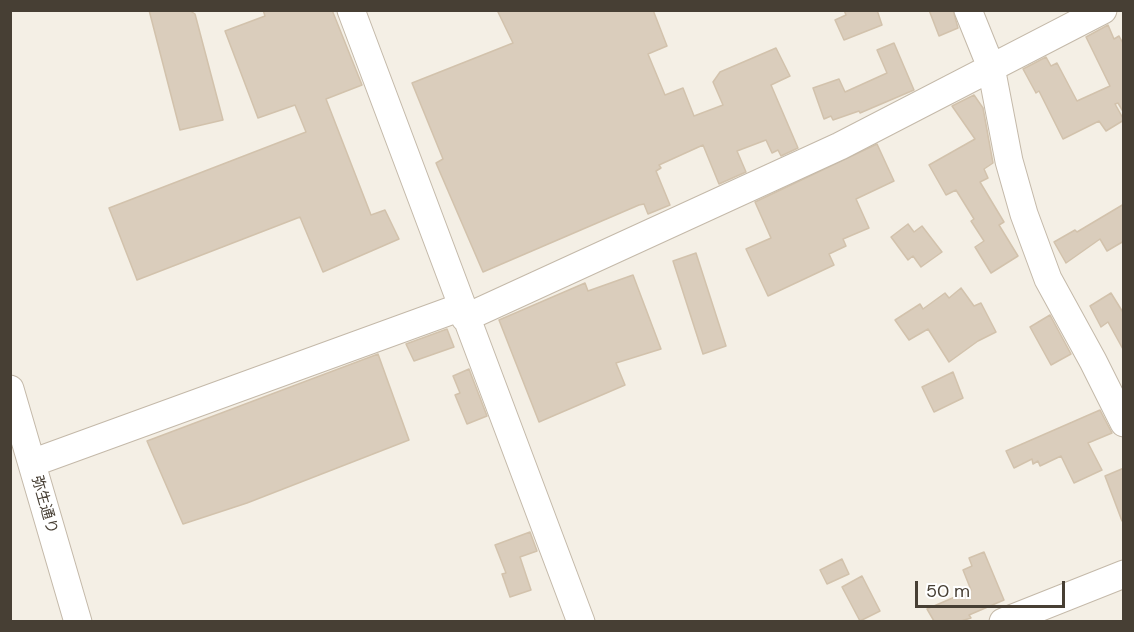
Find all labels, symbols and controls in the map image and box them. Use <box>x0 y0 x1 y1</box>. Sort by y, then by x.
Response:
street label: 弥生通り <box>27 474 61 536</box>
scale bar <box>918 569 1068 607</box>
text: 50 m <box>926 579 970 603</box>

